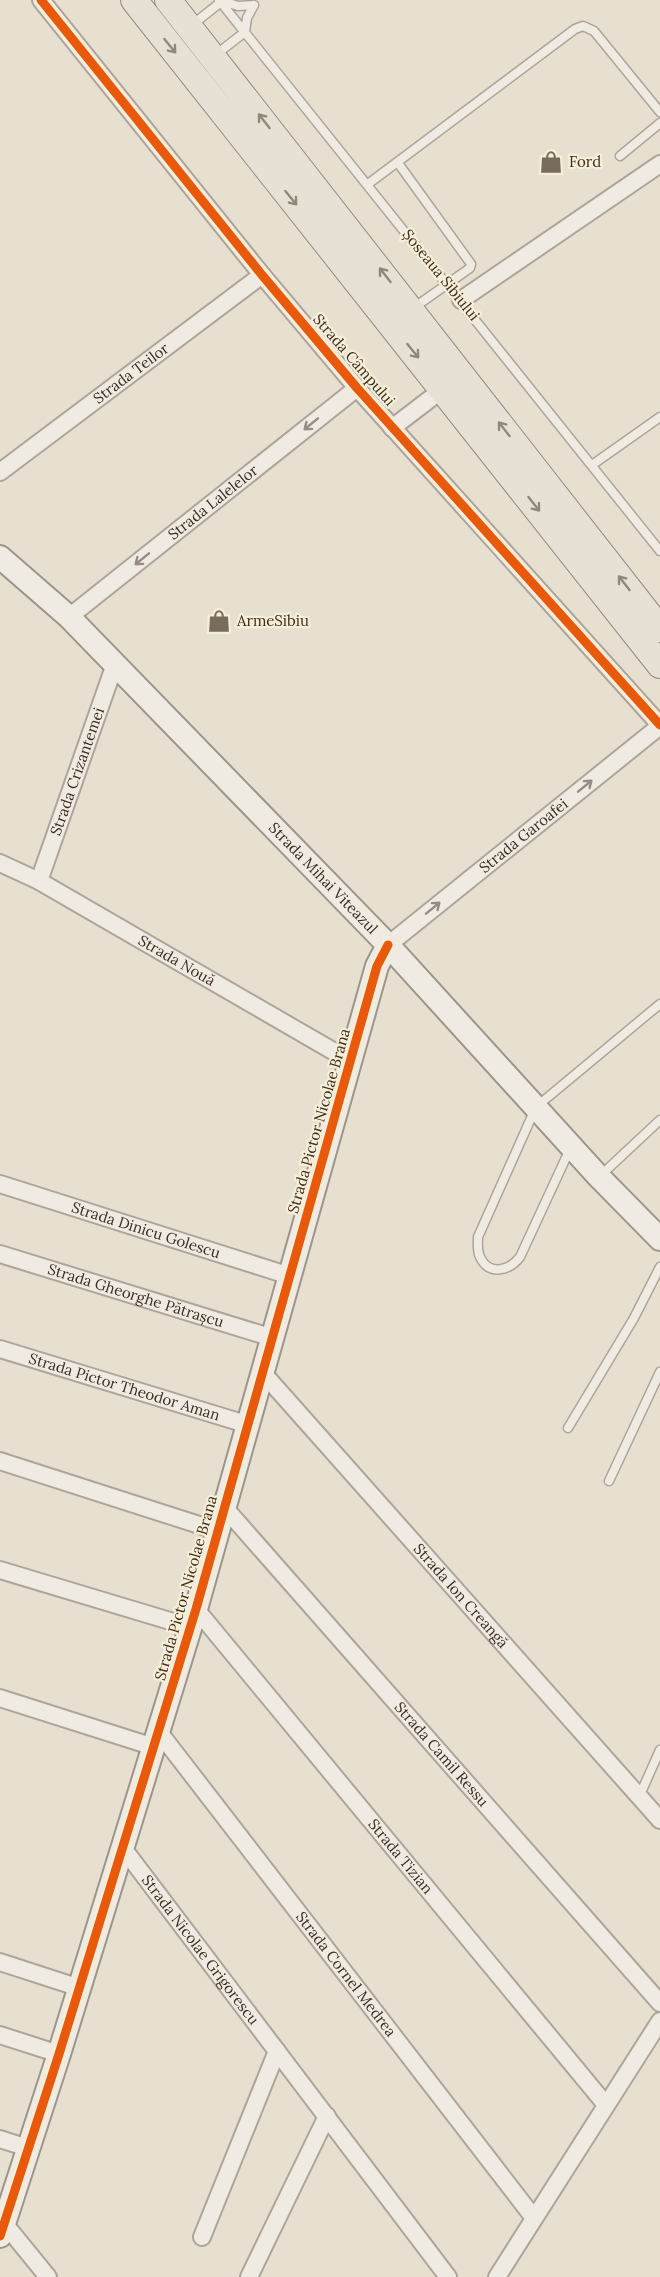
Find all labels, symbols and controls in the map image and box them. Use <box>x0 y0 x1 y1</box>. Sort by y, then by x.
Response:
one-way arrow <box>164 38 177 54</box>
one-way arrow <box>258 114 271 130</box>
shop icon: Ford <box>538 149 564 175</box>
place label: Ford <box>569 152 601 171</box>
one-way arrow <box>285 190 298 206</box>
street label: Șoseaua Sibiului <box>399 225 484 324</box>
one-way arrow <box>378 267 391 283</box>
street label: Strada Câmpului <box>309 310 400 410</box>
street label: Strada Teilor <box>89 338 173 408</box>
one-way arrow <box>406 343 419 359</box>
one-way arrow <box>303 418 319 431</box>
one-way arrow <box>498 421 511 437</box>
street label: Strada Lalelelor <box>164 460 262 544</box>
one-way arrow <box>527 496 540 512</box>
one-way arrow <box>134 552 150 565</box>
one-way arrow <box>618 575 631 591</box>
shop icon: ArmeSibiu <box>206 608 232 634</box>
place label: ArmeSibiu <box>236 611 309 630</box>
street label: Strada Crizantemei <box>46 705 108 838</box>
one-way arrow <box>577 780 593 793</box>
street label: Strada Garoafei <box>475 794 571 877</box>
street label: Strada Mihai Viteazul <box>265 818 382 938</box>
one-way arrow <box>425 902 441 915</box>
street label: Strada Nouă <box>135 930 219 990</box>
street label: Strada Pictor Nicolae Brana <box>283 1026 354 1216</box>
street label: Strada Dinicu Golescu <box>69 1197 223 1262</box>
street label: Strada Gheorghe Pătrașcu <box>46 1259 226 1331</box>
street label: Strada Pictor Theodor Aman <box>27 1348 222 1425</box>
street label: Strada Pictor Nicolae Brana <box>150 1493 221 1683</box>
street label: Strada Ion Creangă <box>410 1539 513 1652</box>
street label: Strada Camil Ressu <box>391 1698 493 1810</box>
street label: Strada Tizian <box>364 1815 437 1897</box>
street label: Strada Nicolae Grigorescu <box>138 1871 264 2028</box>
street label: Strada Cornel Medrea <box>292 1908 401 2041</box>

